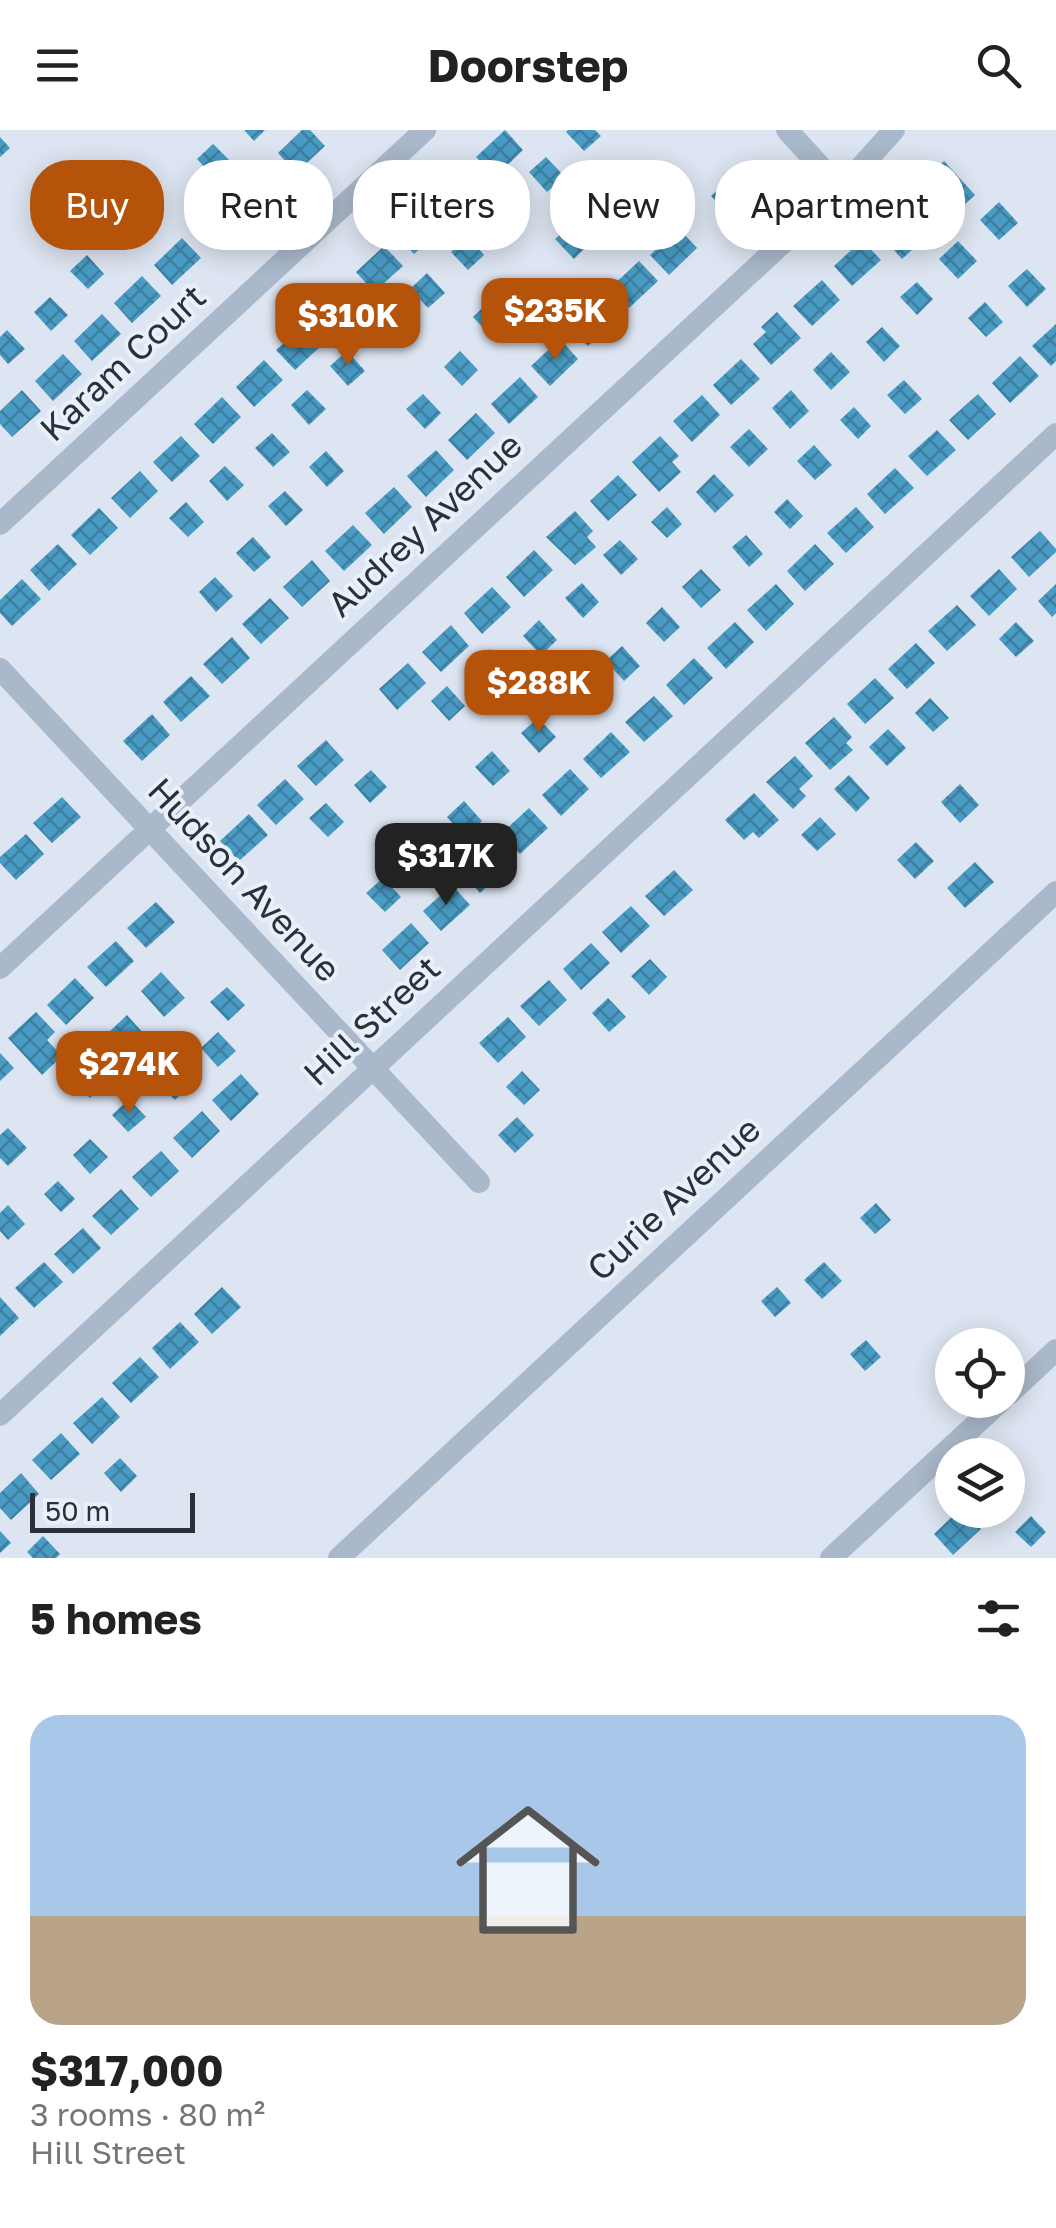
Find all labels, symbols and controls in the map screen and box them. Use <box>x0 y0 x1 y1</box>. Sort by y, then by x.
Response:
icon: menu <box>30 38 85 93</box>
text: Doorstep <box>428 38 628 92</box>
icon: search <box>971 38 1026 93</box>
chip: Buy <box>30 160 164 250</box>
chip: Rent <box>184 160 333 250</box>
chip: Filters <box>353 160 530 250</box>
chip: New <box>550 160 695 250</box>
chip: Apartment <box>715 160 965 250</box>
street label: Karam Court <box>31 275 214 449</box>
pin: $235K <box>485 278 625 363</box>
pin: $310K <box>278 283 418 368</box>
text: $235K <box>503 291 607 329</box>
text: $310K <box>297 296 399 334</box>
street label: Audrey Avenue <box>318 424 530 625</box>
pin: $288K <box>469 650 609 735</box>
text: $288K <box>486 663 592 701</box>
street label: Hudson Avenue <box>140 769 350 990</box>
pin: $317K <box>376 823 516 908</box>
text: $317K <box>397 836 495 874</box>
street label: Hill Street <box>295 947 448 1094</box>
pin: $274K <box>59 1031 199 1116</box>
text: $274K <box>78 1044 180 1082</box>
street label: Curie Avenue <box>578 1108 768 1289</box>
map controls <box>935 1328 1025 1528</box>
button: locate <box>935 1328 1025 1418</box>
button: layers <box>935 1438 1025 1528</box>
scale bar <box>30 1488 195 1532</box>
text: 50 m <box>45 1494 110 1527</box>
icon: filters <box>971 1591 1026 1646</box>
text: 5 homes <box>30 1593 202 1643</box>
icon: home <box>438 1780 618 1960</box>
text: $317,000 <box>30 2045 224 2095</box>
text: 3 rooms · 80 m² <box>30 2095 265 2133</box>
text: Hill Street <box>30 2133 186 2171</box>

